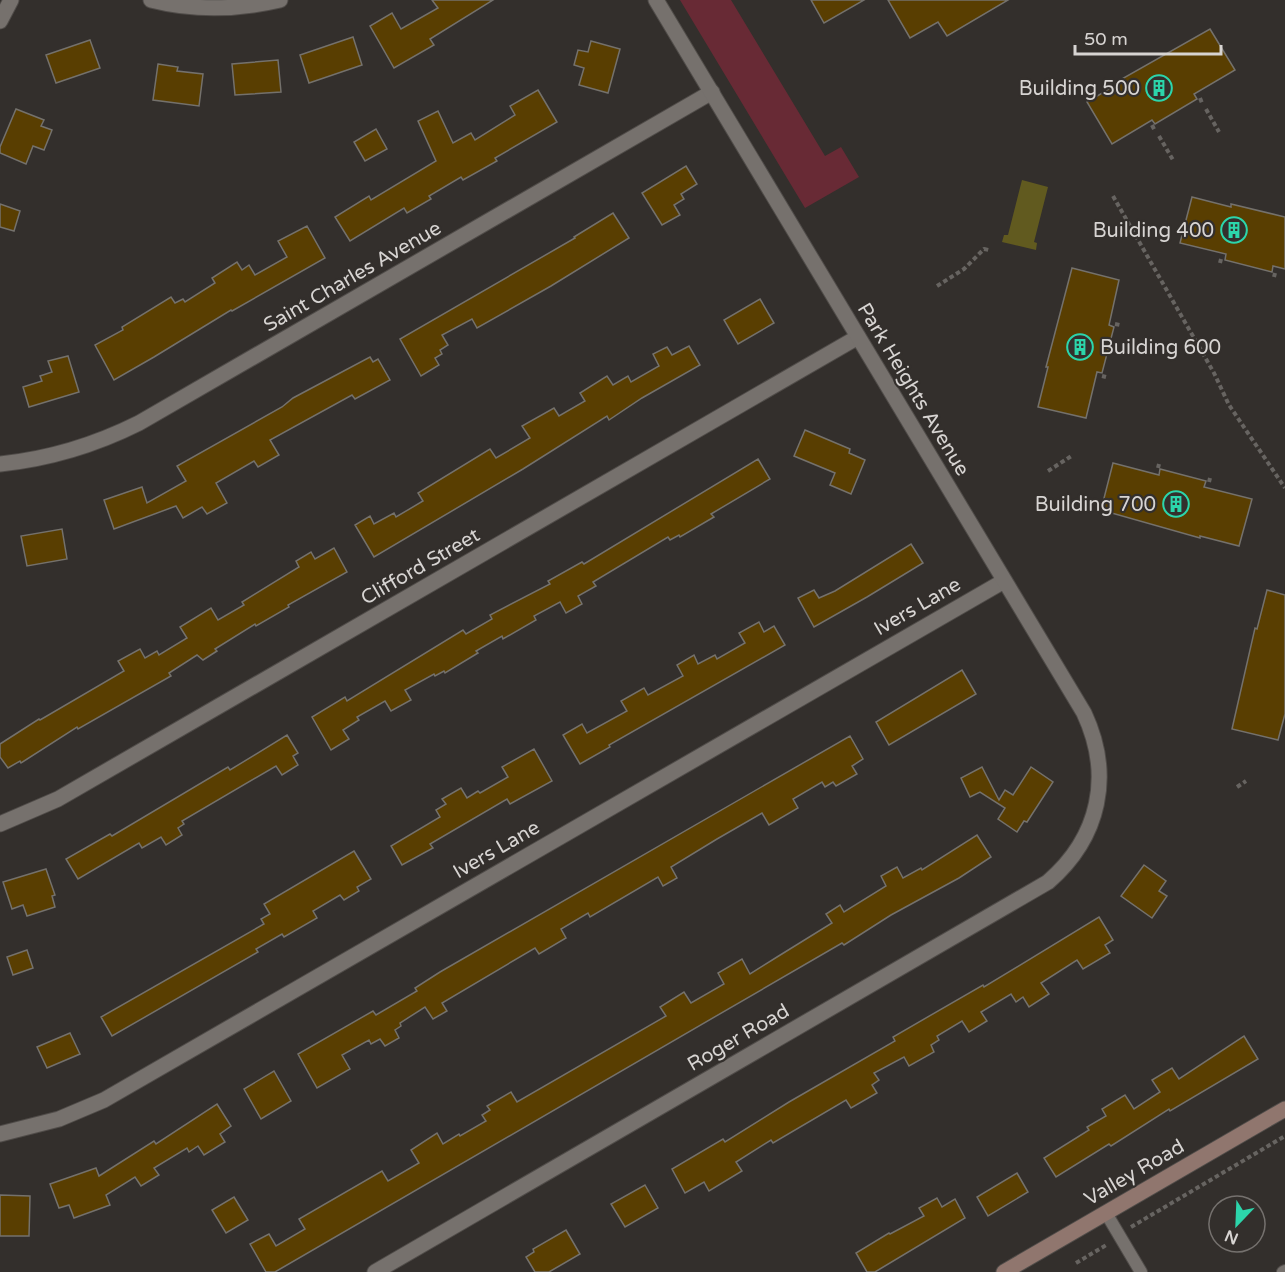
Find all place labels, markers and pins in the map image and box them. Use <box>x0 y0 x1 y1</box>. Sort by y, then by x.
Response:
building icon: Building 500 <box>1144 73 1174 103</box>
place label: Building 500 <box>1019 77 1140 101</box>
building icon: Building 400 <box>1219 215 1249 245</box>
place label: Building 400 <box>1093 219 1214 243</box>
building icon: Building 600 <box>1065 332 1095 362</box>
place label: Building 600 <box>1100 336 1221 360</box>
building icon: Building 700 <box>1161 489 1191 519</box>
place label: Building 700 <box>1035 493 1156 517</box>

